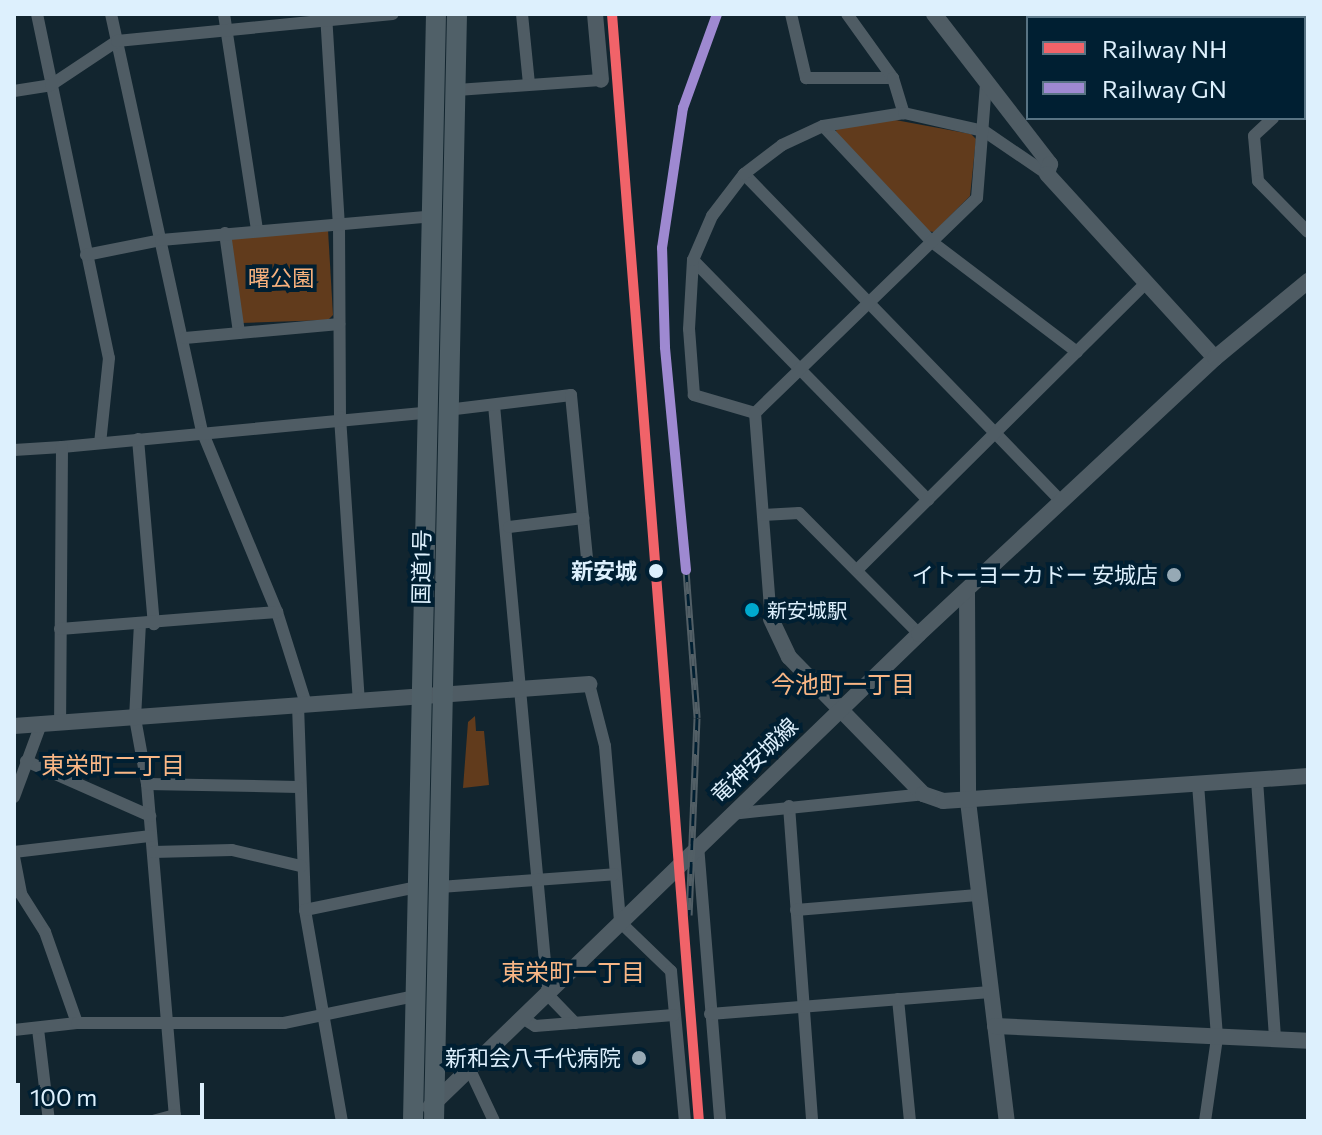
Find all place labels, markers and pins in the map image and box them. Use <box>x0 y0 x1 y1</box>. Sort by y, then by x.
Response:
place label: 新安城 <box>571 558 637 584</box>
marker: 新安城 <box>644 559 668 583</box>
place label: イトーヨーカドー 安城店 <box>912 562 1158 588</box>
marker: イトーヨーカドー 安城店 <box>1165 566 1183 584</box>
place label: 新安城駅 <box>767 598 847 622</box>
marker: 新安城駅 <box>744 602 760 618</box>
place label: 新和会八千代病院 <box>445 1045 621 1071</box>
marker: 新和会八千代病院 <box>628 1047 650 1069</box>

